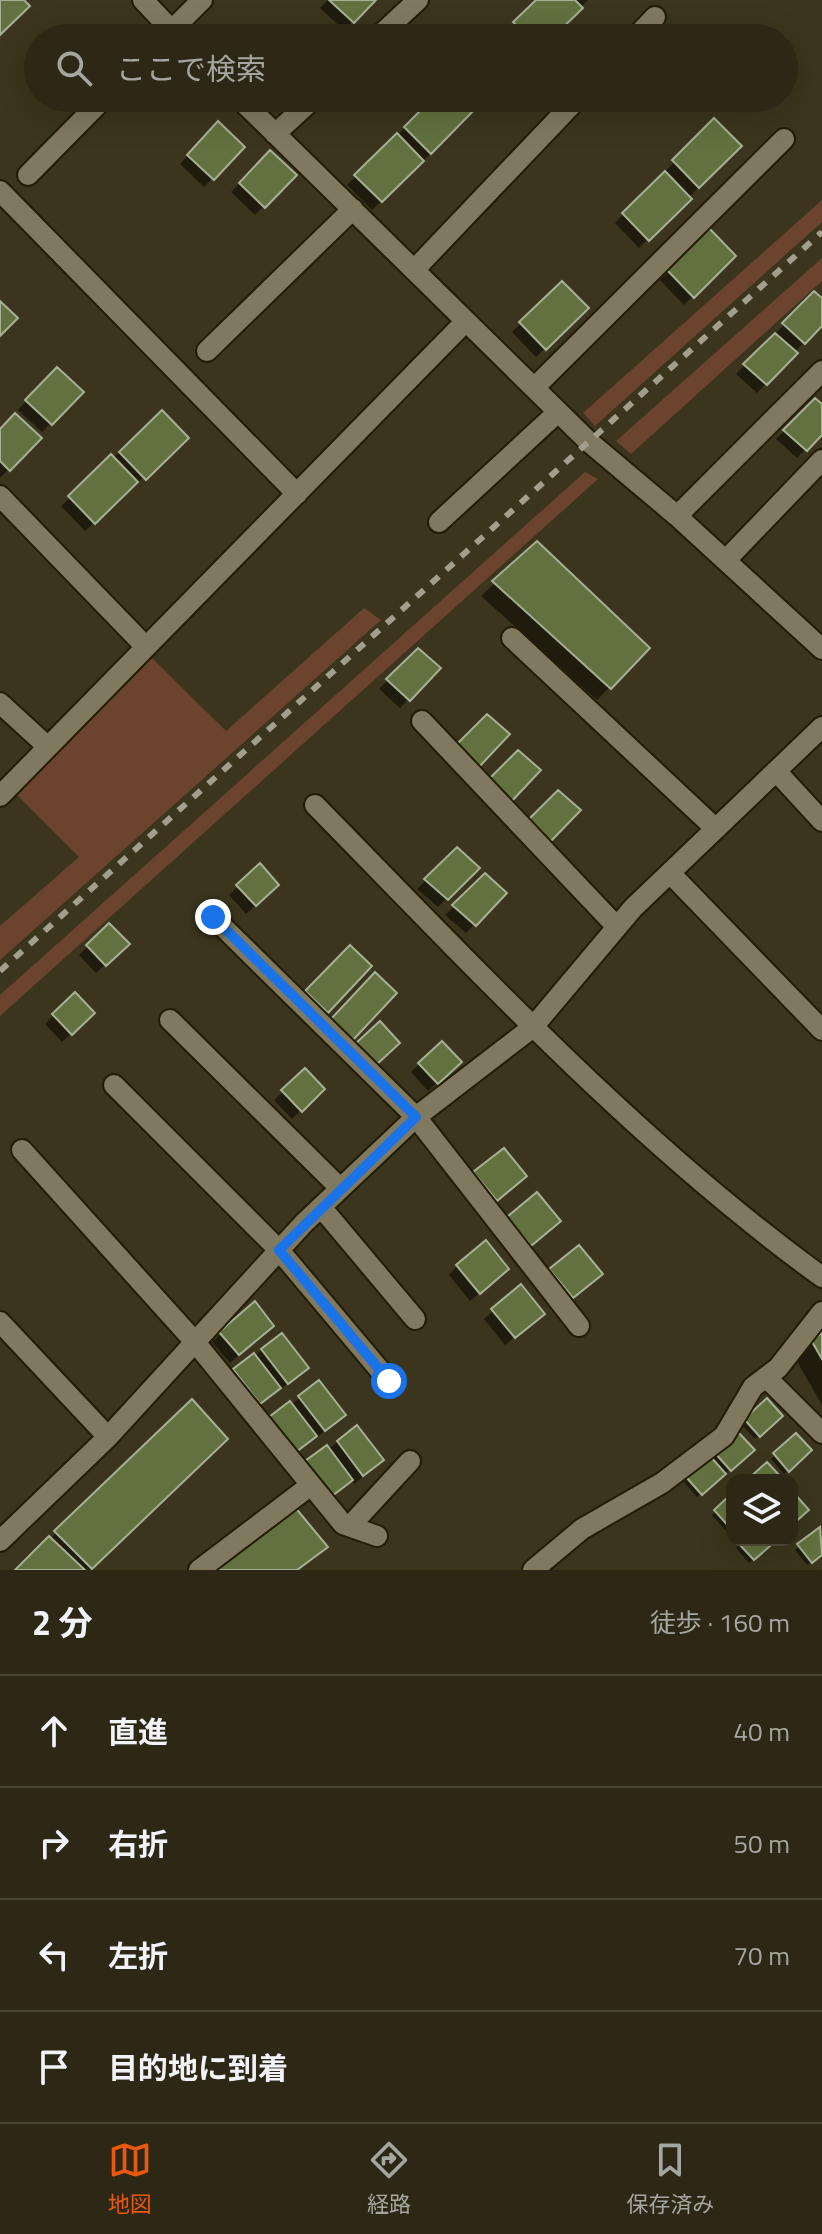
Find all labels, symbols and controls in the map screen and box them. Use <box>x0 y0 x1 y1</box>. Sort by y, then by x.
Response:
search box <box>24 24 798 112</box>
icon: search <box>52 46 96 90</box>
text: ここで検索 <box>116 46 266 92</box>
route end <box>195 899 231 935</box>
route start <box>371 1363 407 1399</box>
map controls <box>726 1474 798 1546</box>
button: layers <box>726 1474 798 1546</box>
text: 2 分 <box>32 1596 93 1648</box>
text: 徒歩 · 160 m <box>650 1603 790 1642</box>
icon: ahead <box>32 1709 76 1753</box>
text: 直進 <box>108 1709 168 1755</box>
text: 40 m <box>733 1712 790 1751</box>
icon: right <box>32 1821 76 1865</box>
text: 右折 <box>108 1821 168 1867</box>
text: 50 m <box>733 1824 790 1863</box>
icon: left <box>32 1933 76 1977</box>
text: 左折 <box>108 1933 168 1979</box>
text: 70 m <box>733 1936 790 1975</box>
icon: arrive <box>32 2045 76 2089</box>
text: 目的地に到着 <box>108 2045 288 2091</box>
tab: 地図 <box>108 2138 152 2221</box>
tab: 経路 <box>367 2138 411 2221</box>
tab: 保存済み <box>626 2138 714 2221</box>

